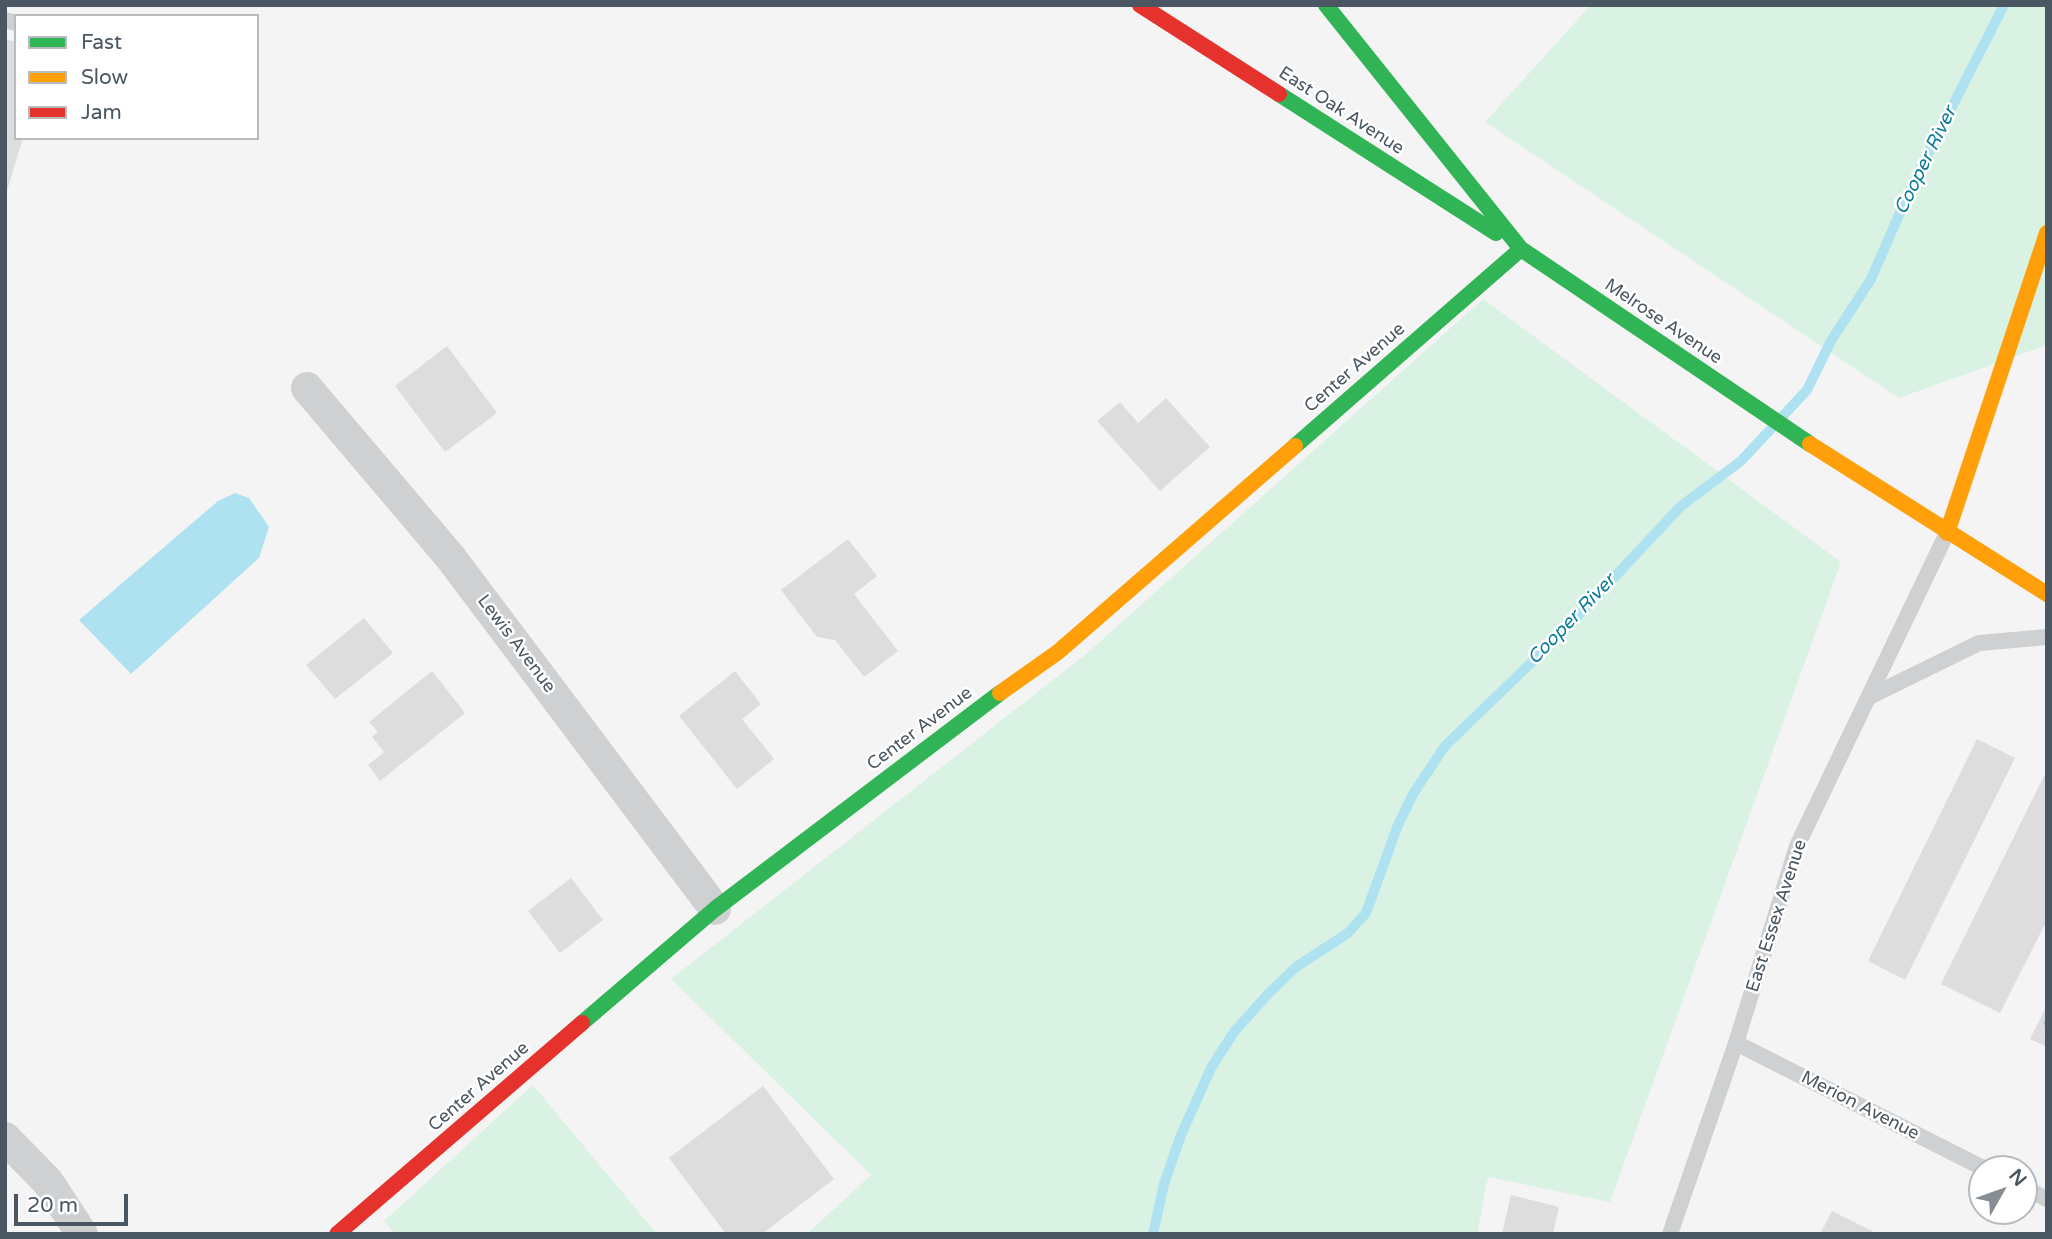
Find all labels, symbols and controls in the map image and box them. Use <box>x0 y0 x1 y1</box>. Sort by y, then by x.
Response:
legend <box>14 14 259 140</box>
text: Fast <box>81 30 122 55</box>
street label: East Oak Avenue <box>1274 62 1408 160</box>
text: Slow <box>81 65 128 90</box>
text: Jam <box>81 100 122 125</box>
water label: Cooper River <box>1890 103 1962 219</box>
street label: Melrose Avenue <box>1600 275 1726 369</box>
street label: Center Avenue <box>1300 318 1410 418</box>
water label: Cooper River <box>1523 570 1621 670</box>
street label: Lewis Avenue <box>472 591 560 697</box>
street label: Center Avenue <box>863 682 977 776</box>
street label: East Essex Avenue <box>1742 837 1812 995</box>
street label: Center Avenue <box>424 1037 534 1137</box>
street label: Merion Avenue <box>1797 1067 1923 1145</box>
north arrow <box>1968 1155 2038 1225</box>
text: N <box>2004 1165 2031 1191</box>
scale bar <box>18 1180 131 1224</box>
text: 20 m <box>27 1193 78 1218</box>

